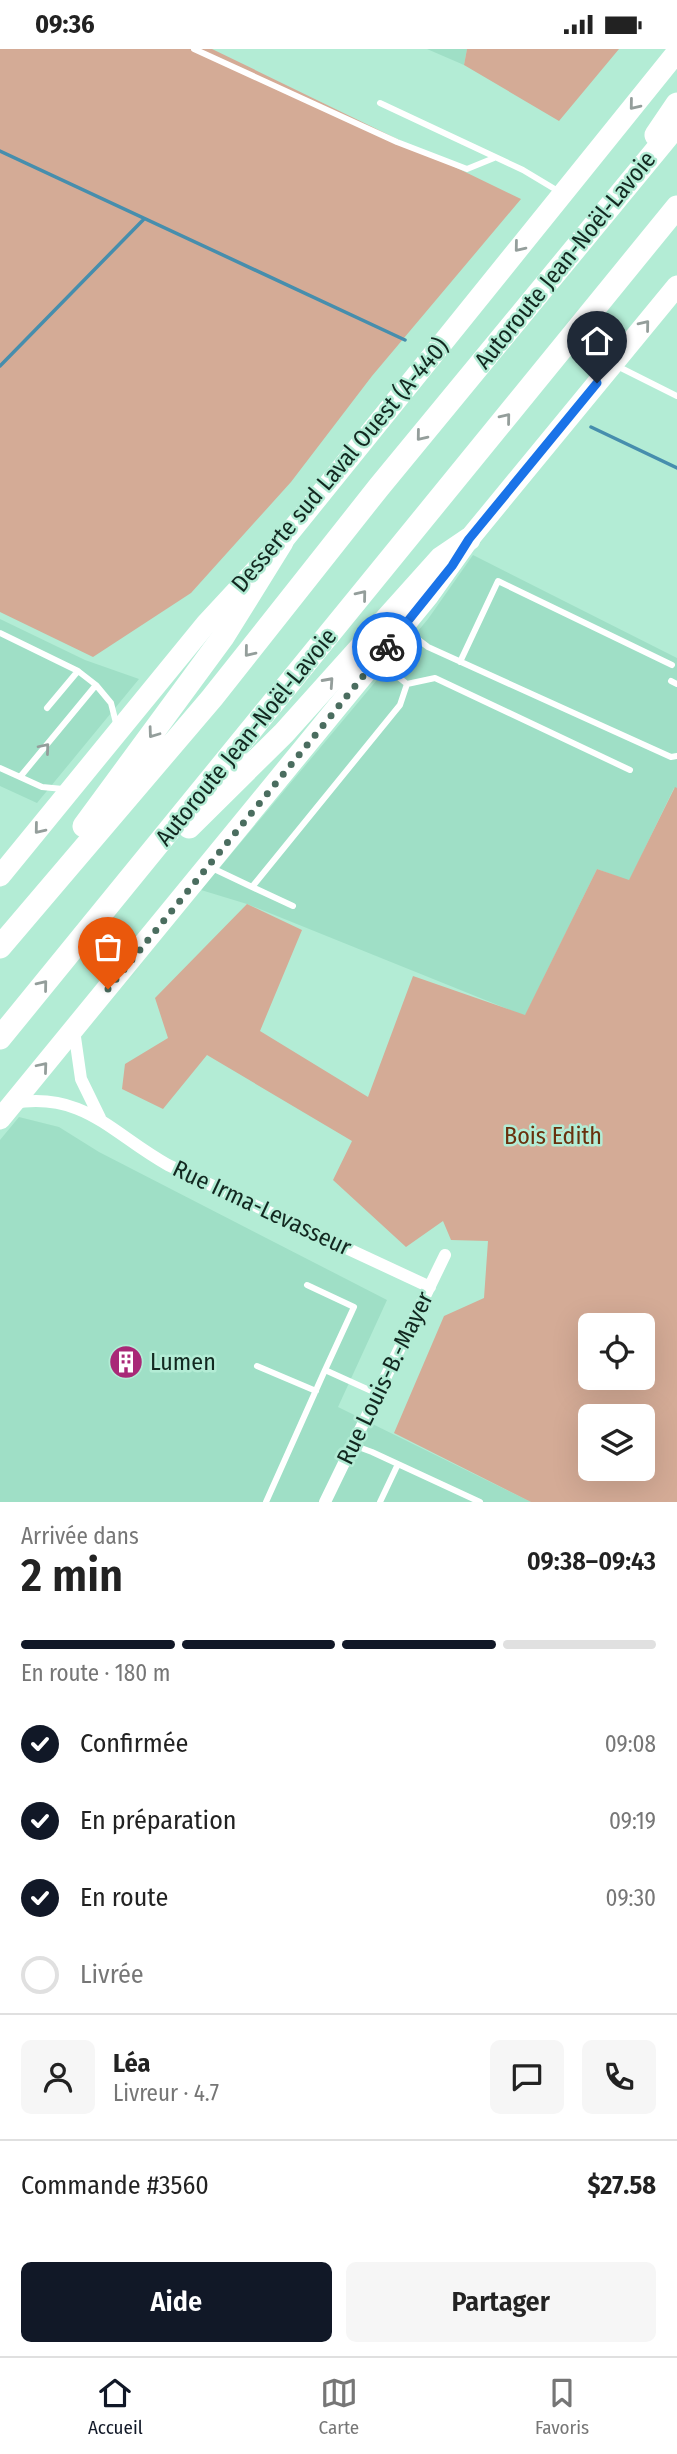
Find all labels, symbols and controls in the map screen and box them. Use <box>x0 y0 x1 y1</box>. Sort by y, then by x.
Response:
text: 09:36 <box>35 9 95 40</box>
one-way arrow <box>630 97 642 110</box>
street label: Autoroute Jean-Noël-Lavoie <box>469 146 661 374</box>
one-way arrow <box>515 240 528 252</box>
pin <box>567 311 627 383</box>
one-way arrow <box>637 320 649 333</box>
icon: home <box>578 322 616 360</box>
street label: Desserte sud Laval Ouest (A-440) <box>226 333 454 597</box>
one-way arrow <box>498 414 511 426</box>
one-way arrow <box>417 427 429 440</box>
one-way arrow <box>354 590 367 602</box>
courier <box>352 612 422 682</box>
street label: Autoroute Jean-Noël-Lavoie <box>150 623 342 851</box>
icon: bike <box>368 628 406 666</box>
one-way arrow <box>244 645 257 657</box>
one-way arrow <box>321 677 334 690</box>
one-way arrow <box>149 725 161 738</box>
one-way arrow <box>36 743 49 756</box>
one-way arrow <box>34 821 47 833</box>
pin <box>78 917 138 989</box>
icon: bag <box>89 928 127 966</box>
one-way arrow <box>35 980 48 992</box>
one-way arrow <box>35 1062 48 1074</box>
park label: Bois Edith <box>504 1122 602 1150</box>
street label: Rue Irma-Levasseur <box>168 1154 356 1262</box>
street label: Rue Louis-B.-Mayer <box>331 1287 439 1469</box>
map controls <box>578 1313 655 1481</box>
button: locate <box>578 1313 655 1390</box>
building icon: Lumen <box>107 1343 145 1381</box>
place label: Lumen <box>150 1348 216 1376</box>
button: layers <box>578 1404 655 1481</box>
text: Arrivée dans <box>21 1522 139 1550</box>
text: 09:38–09:43 <box>527 1546 656 1577</box>
text: 2 min <box>21 1548 123 1603</box>
text: En route · 180 m <box>21 1659 170 1687</box>
icon: check <box>21 1725 59 1763</box>
text: Confirmée <box>80 1728 188 1759</box>
text: 09:08 <box>605 1730 656 1758</box>
icon: check <box>21 1802 59 1840</box>
text: En préparation <box>80 1805 237 1836</box>
text: 09:19 <box>609 1807 656 1835</box>
icon: check <box>21 1879 59 1917</box>
text: En route <box>80 1882 168 1913</box>
text: 09:30 <box>606 1884 656 1912</box>
text: Livrée <box>80 1959 144 1990</box>
button: person <box>21 2040 95 2114</box>
button: chat <box>490 2040 564 2114</box>
button: phone <box>582 2040 656 2114</box>
text: Léa <box>113 2048 150 2079</box>
text: Livreur · 4.7 <box>113 2079 219 2107</box>
text: Commande #3560 <box>21 2170 209 2201</box>
text: $27.58 <box>588 2170 656 2201</box>
button: Aide <box>21 2262 332 2342</box>
button: Partager <box>346 2262 656 2342</box>
tab: Accueil <box>88 2374 143 2439</box>
tab: Carte <box>319 2374 359 2439</box>
tab: Favoris <box>535 2374 589 2439</box>

